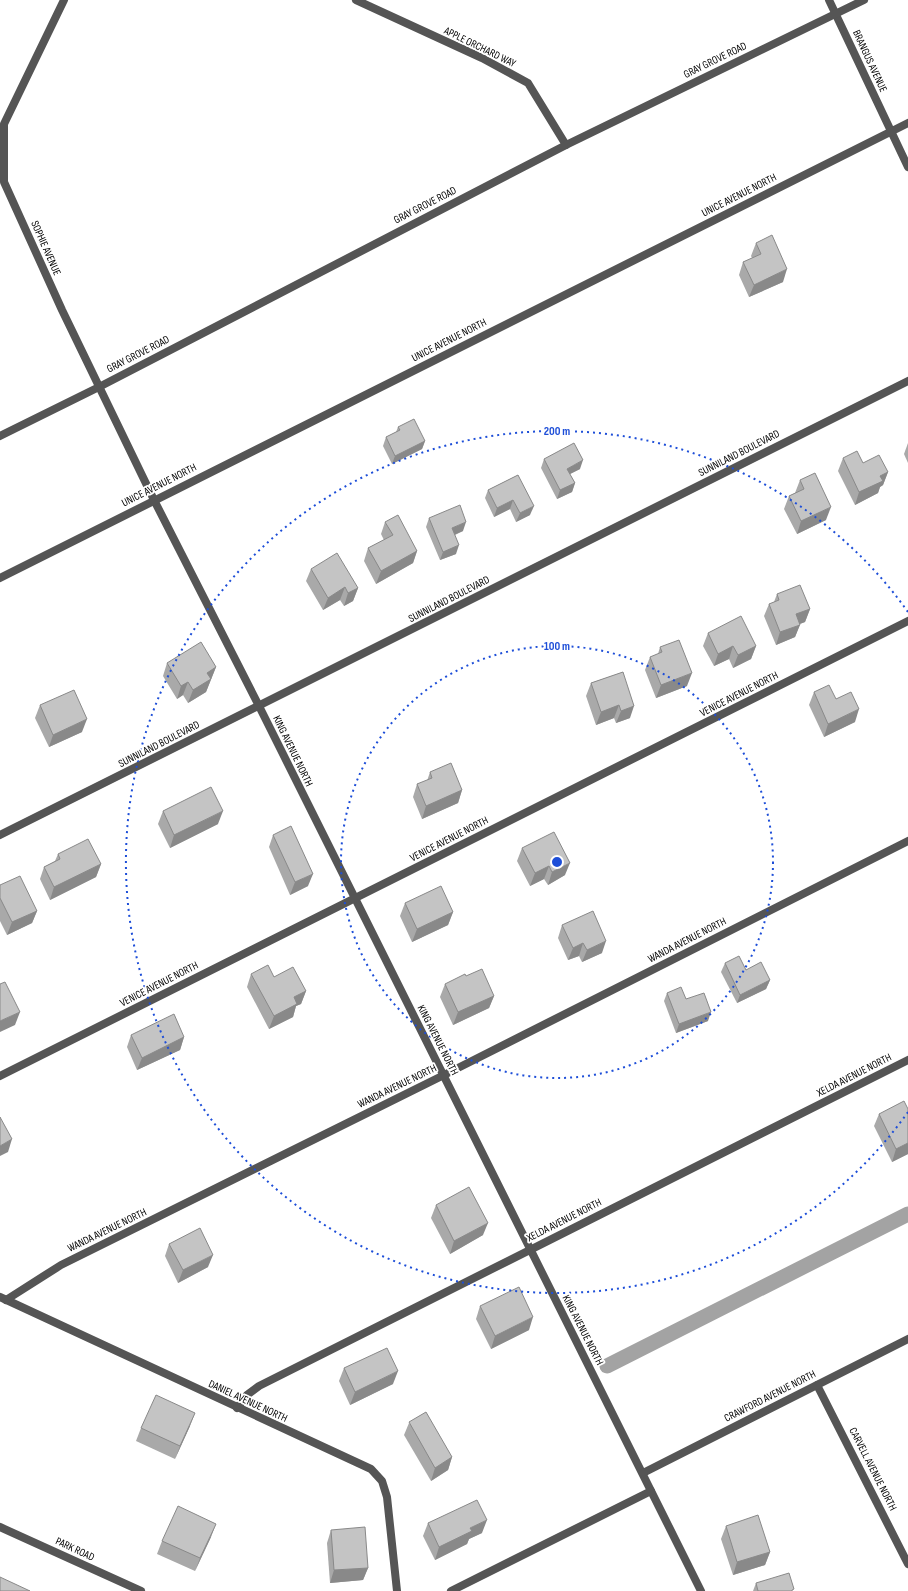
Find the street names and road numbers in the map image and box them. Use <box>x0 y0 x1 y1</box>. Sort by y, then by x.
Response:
street label: APPLE ORCHARD WAY <box>441 24 518 70</box>
street label: BRANGUS AVENUE <box>850 28 890 94</box>
street label: GRAY GROVE ROAD <box>681 39 749 81</box>
street label: UNICE AVENUE NORTH <box>699 171 779 219</box>
street label: GRAY GROVE ROAD <box>391 184 459 226</box>
street label: SOPHIE AVENUE <box>28 219 64 277</box>
street label: UNICE AVENUE NORTH <box>409 316 489 364</box>
street label: GRAY GROVE ROAD <box>104 333 172 375</box>
street label: SUNNILAND BOULEVARD <box>696 427 782 479</box>
street label: UNICE AVENUE NORTH <box>119 461 199 509</box>
street label: SUNNILAND BOULEVARD <box>406 573 492 625</box>
street label: VENICE AVENUE NORTH <box>698 669 780 719</box>
street label: KING AVENUE NORTH <box>270 713 316 789</box>
street label: SUNNILAND BOULEVARD <box>116 718 202 770</box>
street label: VENICE AVENUE NORTH <box>408 814 490 864</box>
street label: WANDA AVENUE NORTH <box>646 915 728 965</box>
street label: VENICE AVENUE NORTH <box>118 959 200 1009</box>
street label: KING AVENUE NORTH <box>415 1003 461 1077</box>
street label: XELDA AVENUE NORTH <box>814 1051 894 1100</box>
street label: WANDA AVENUE NORTH <box>355 1061 439 1111</box>
street label: XELDA AVENUE NORTH <box>524 1196 604 1245</box>
street label: WANDA AVENUE NORTH <box>65 1205 149 1255</box>
street label: KING AVENUE NORTH <box>560 1293 606 1367</box>
street label: CRAWFORD AVENUE NORTH <box>722 1367 818 1425</box>
street label: DANIEL AVENUE NORTH <box>207 1377 289 1425</box>
street label: CARVELL AVENUE NORTH <box>846 1425 900 1513</box>
street label: PARK ROAD <box>53 1534 97 1564</box>

